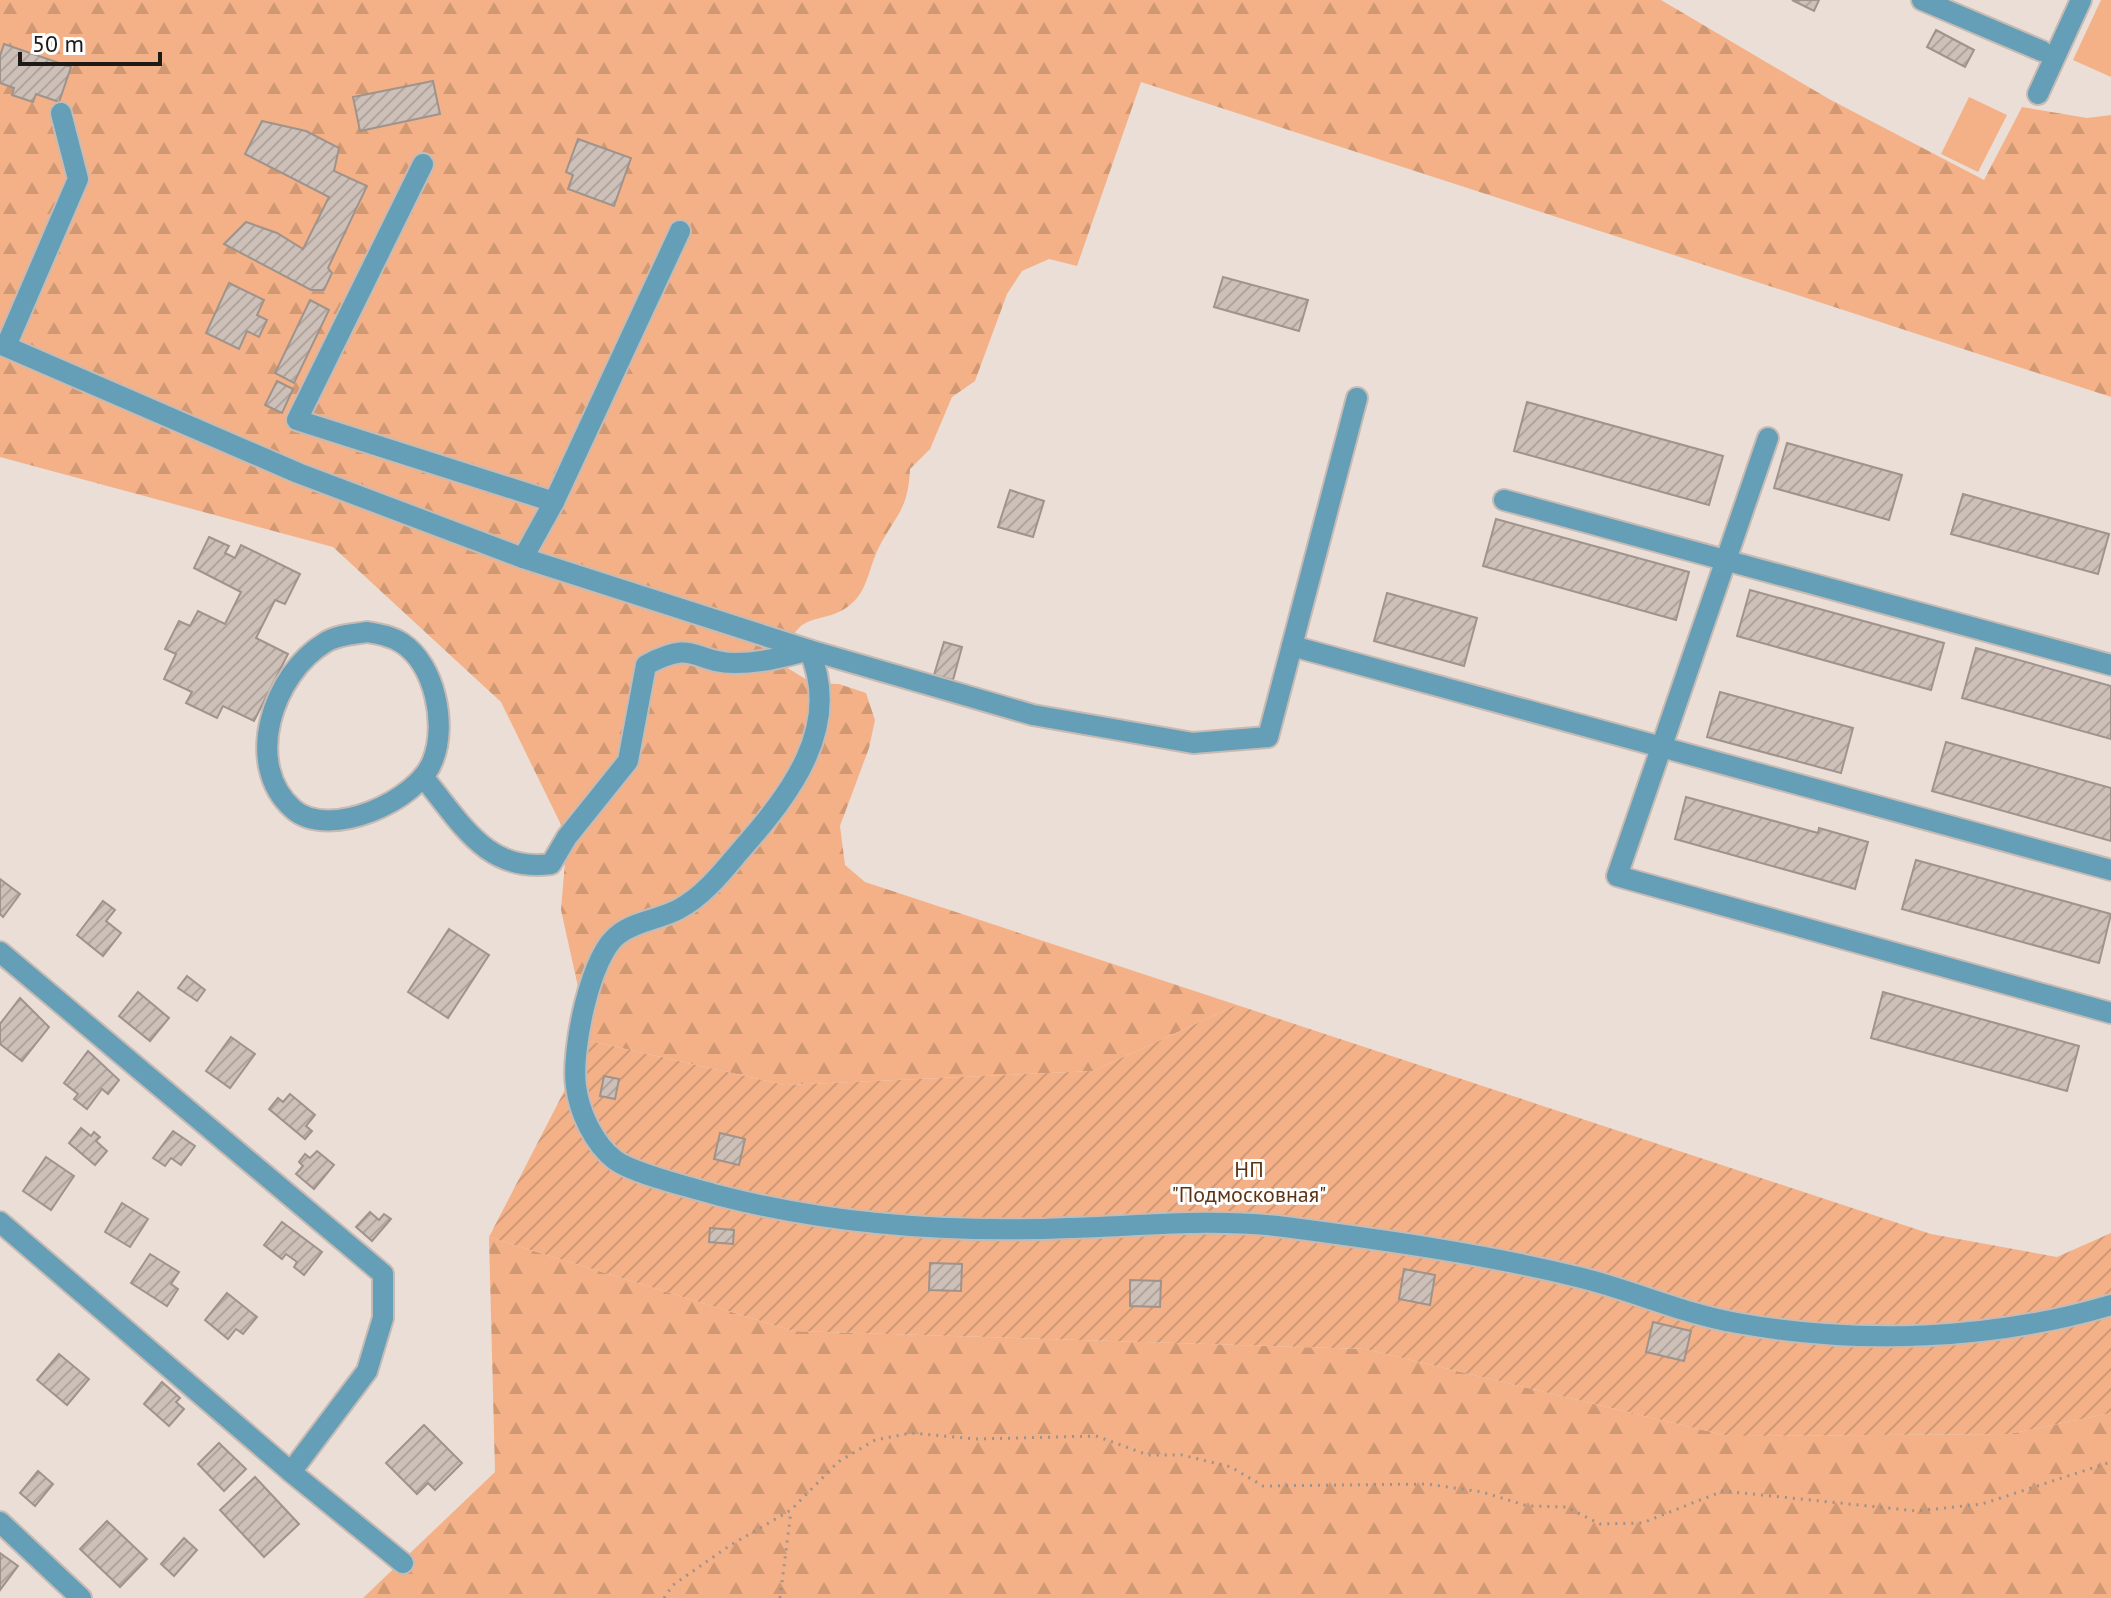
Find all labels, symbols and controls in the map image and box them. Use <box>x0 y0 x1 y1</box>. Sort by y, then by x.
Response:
scale bar <box>20 16 160 66</box>
text: 50 m <box>32 28 84 59</box>
park label: НП "Подмосковная" <box>1172 1155 1327 1208</box>

